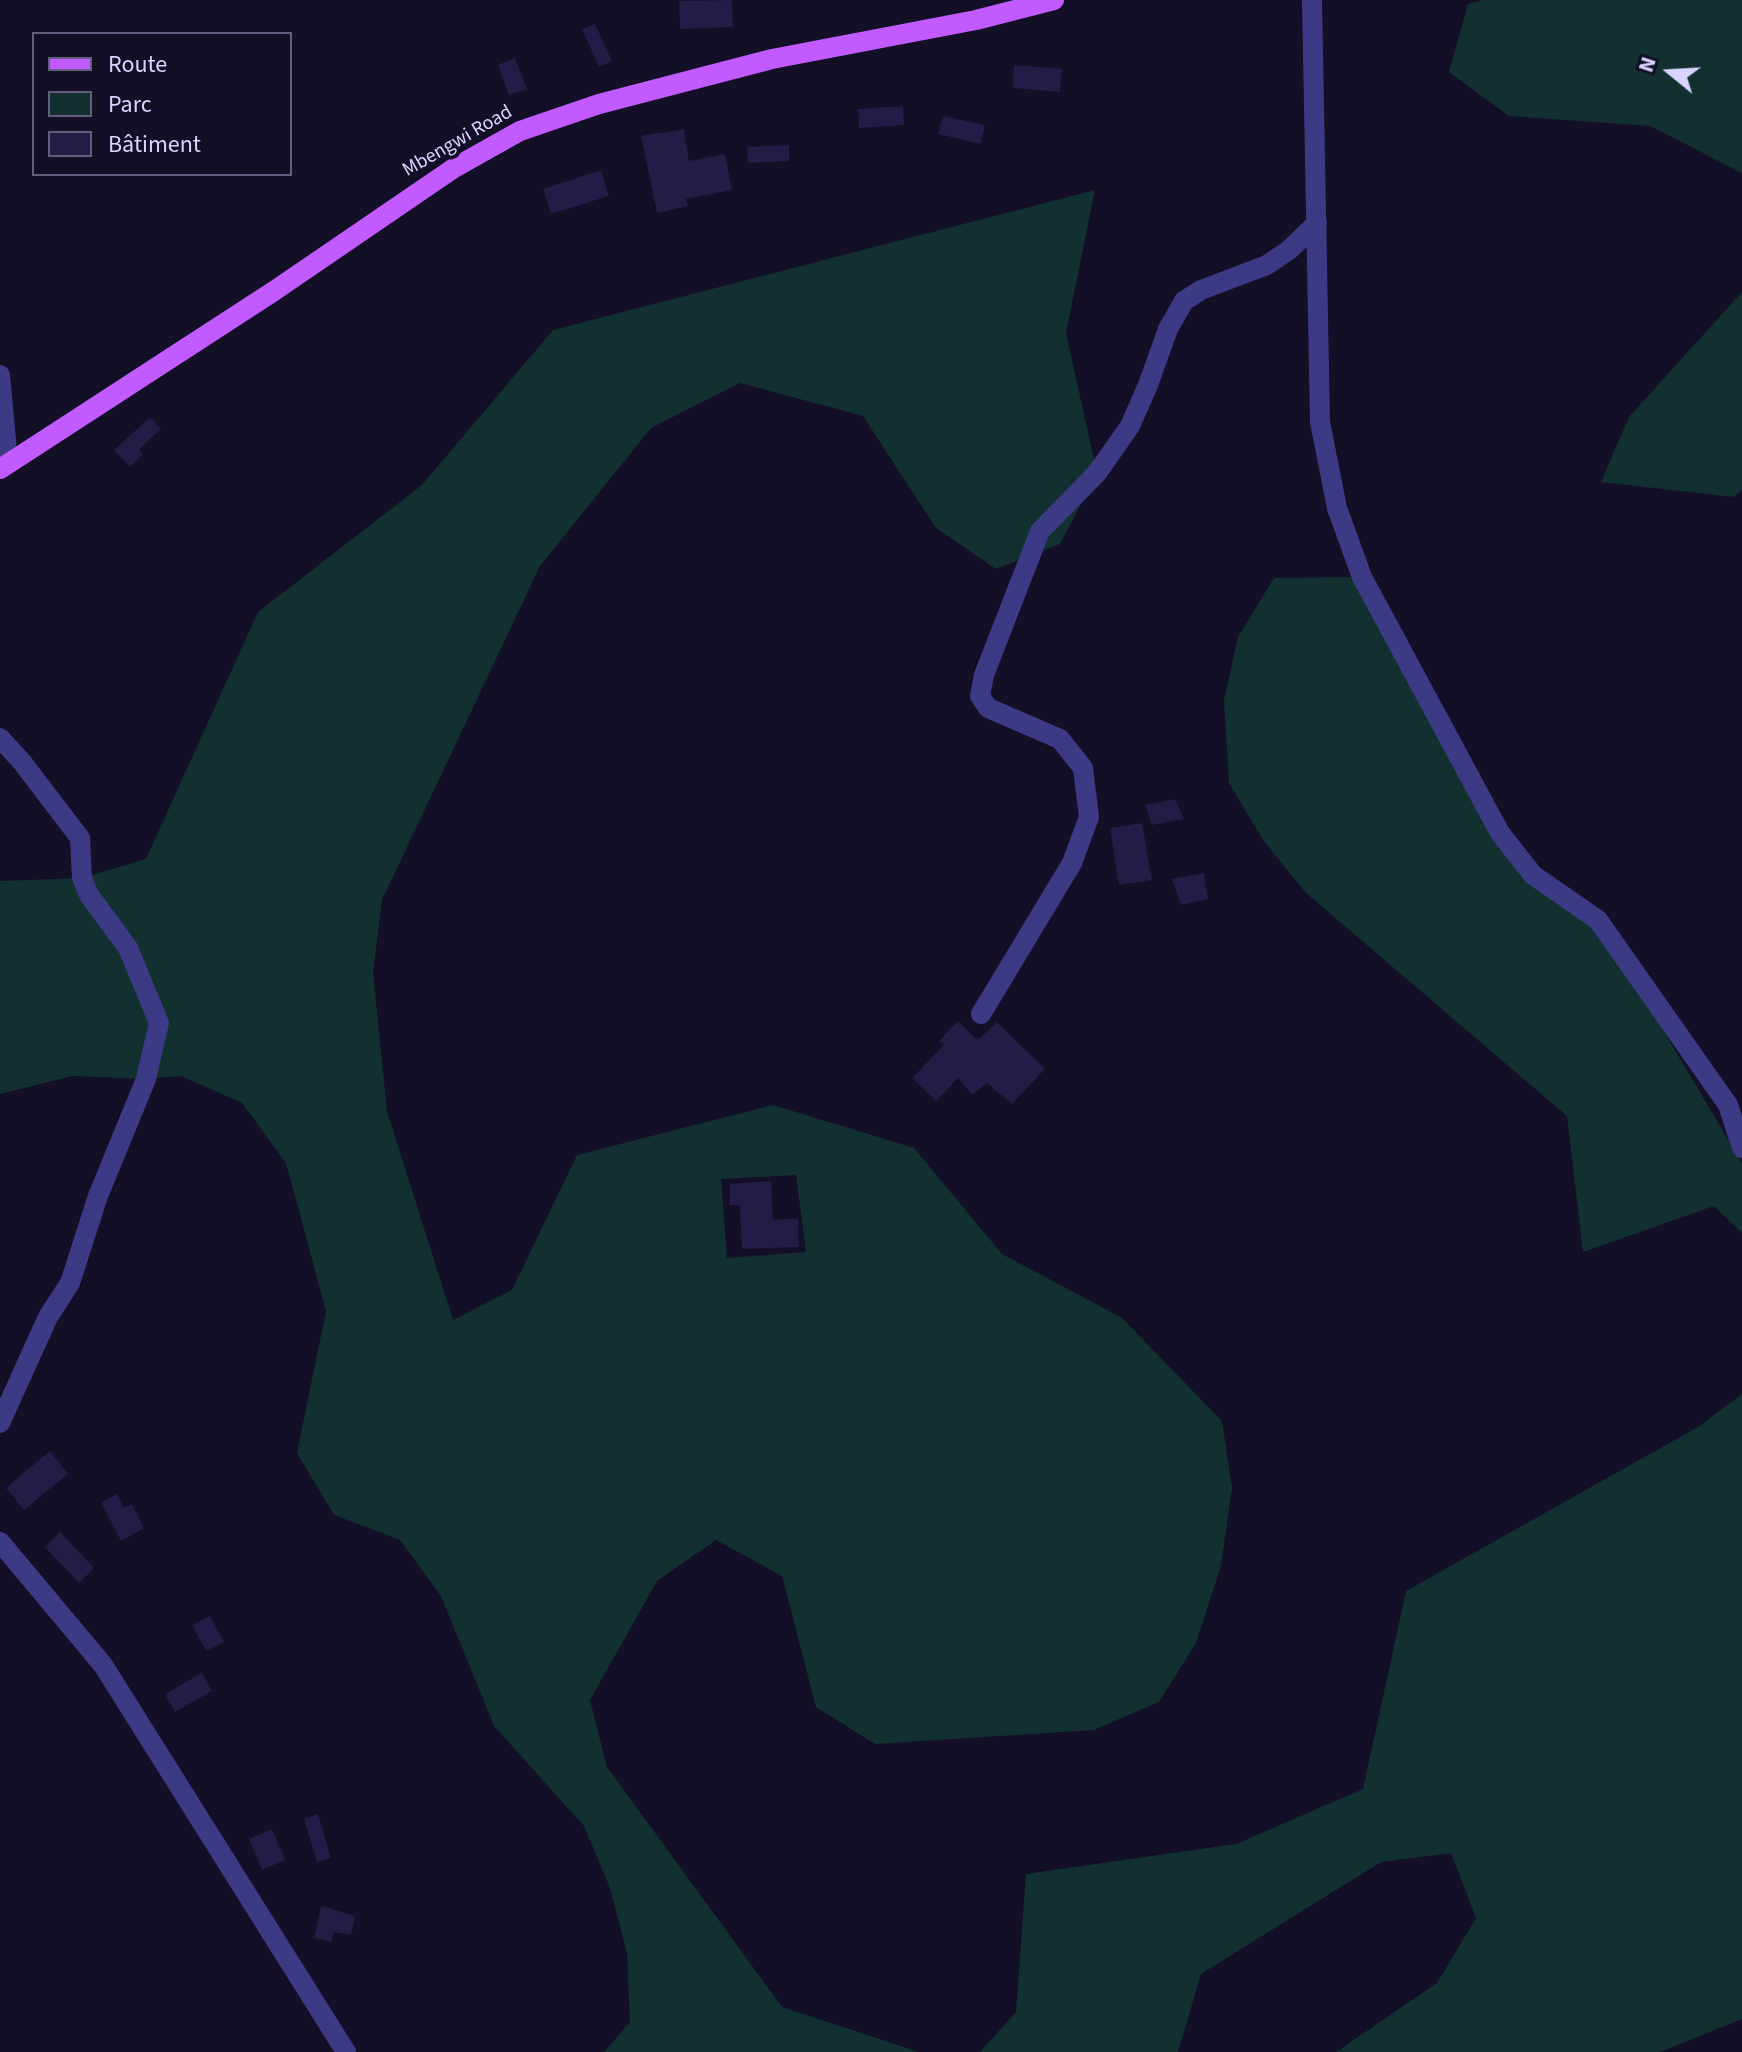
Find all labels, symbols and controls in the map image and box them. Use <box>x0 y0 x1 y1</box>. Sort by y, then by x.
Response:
legend <box>32 32 292 176</box>
north arrow <box>1630 32 1710 112</box>
text: Route <box>108 47 167 82</box>
text: N <box>1630 53 1665 76</box>
text: Parc <box>108 87 152 122</box>
street label: Mbengwi Road <box>399 101 517 183</box>
text: Bâtiment <box>108 127 201 162</box>

